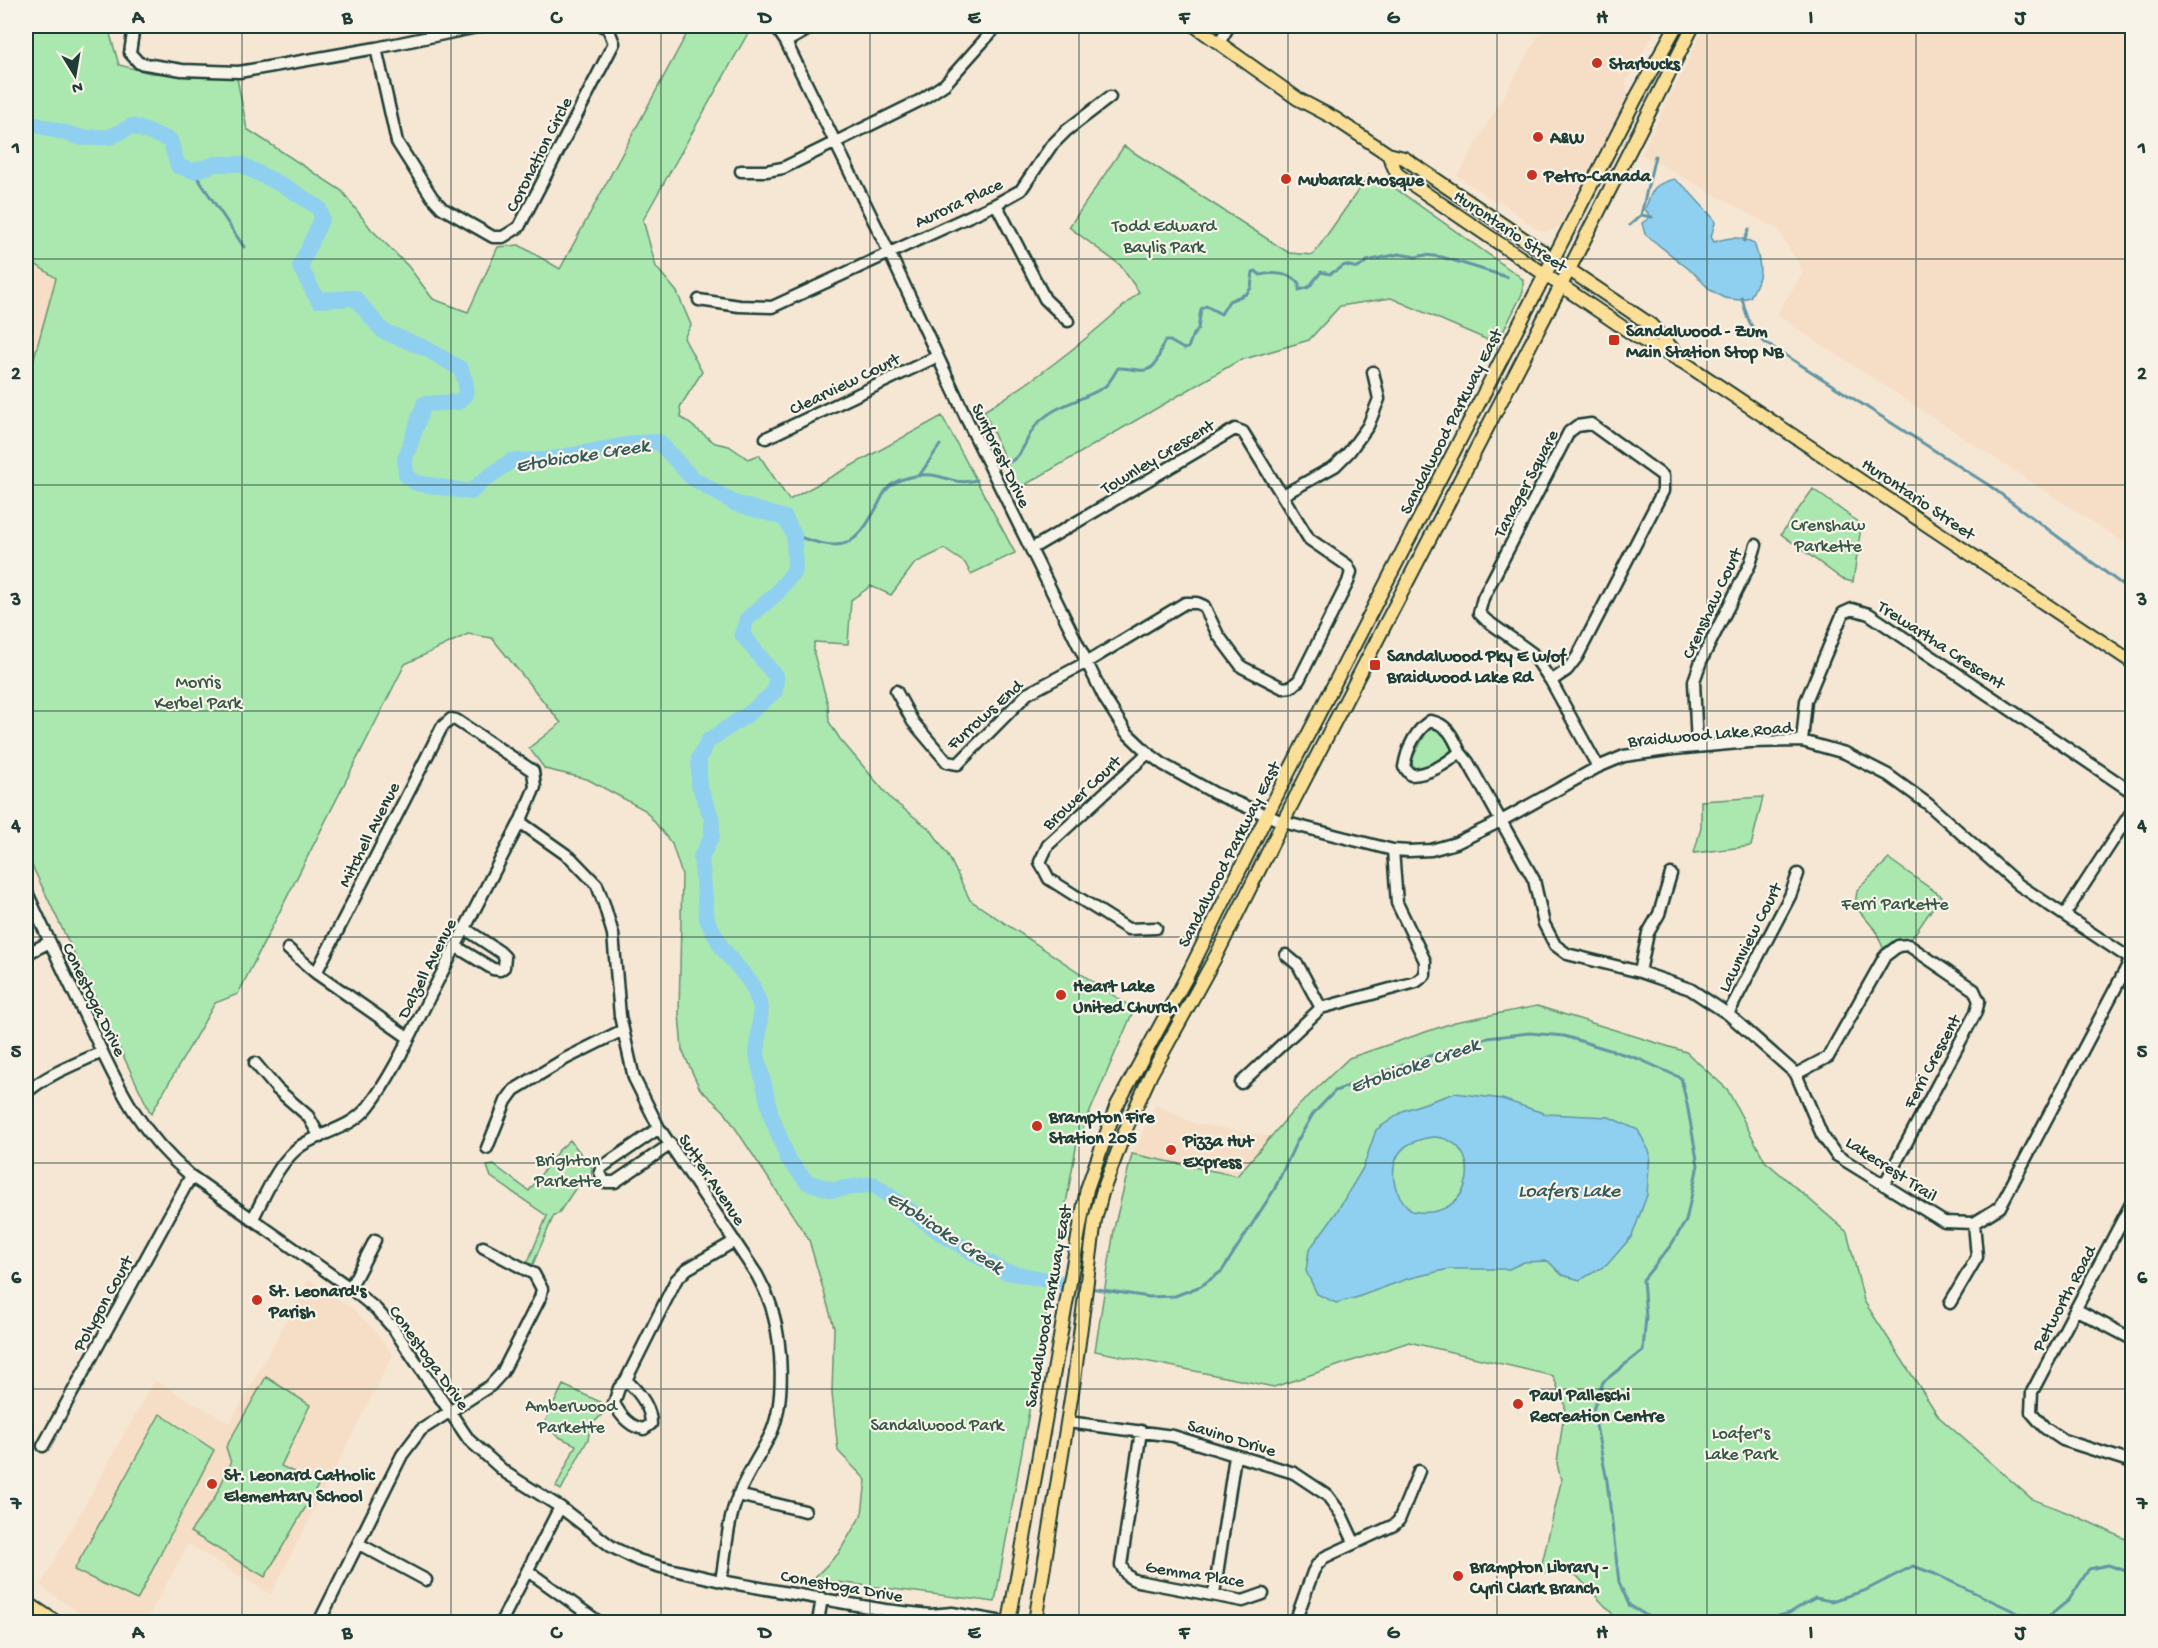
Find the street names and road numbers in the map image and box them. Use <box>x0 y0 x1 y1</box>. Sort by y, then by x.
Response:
street label: Coronation Circle <box>502 94 579 216</box>
street label: Aurora Place <box>912 174 1007 234</box>
street label: Hurontario Street <box>1449 186 1572 279</box>
street label: Sandalwood Parkway East <box>1396 324 1509 518</box>
street label: Clearview Court <box>787 349 905 421</box>
street label: Sunforest Drive <box>965 401 1034 512</box>
street label: Townley Crescent <box>1097 415 1220 501</box>
street label: Tanager Square <box>1490 426 1565 542</box>
street label: Hurontario Street <box>1857 454 1980 547</box>
street label: Crenshaw Court <box>1678 544 1749 663</box>
street label: Trewartha Crescent <box>1872 597 2010 696</box>
street label: Furrows End <box>943 675 1029 756</box>
street label: Braidwood Lake Road <box>1626 718 1795 753</box>
street label: Brower Court <box>1038 751 1128 836</box>
street label: Sandalwood Parkway East <box>1174 757 1287 951</box>
street label: Mitchell Avenue <box>335 778 406 891</box>
street label: Lawnview Court <box>1715 879 1788 996</box>
street label: Dalzell Avenue <box>394 915 463 1023</box>
street label: Conestoga Drive <box>56 940 130 1061</box>
street label: Ferri Crescent <box>1899 1010 1967 1113</box>
street label: Sutter Avenue <box>673 1131 750 1231</box>
street label: Lakecrest Trail <box>1841 1133 1940 1208</box>
street label: Sandalwood Parkway East <box>1021 1202 1078 1409</box>
street label: Petworth Road <box>2028 1241 2103 1357</box>
street label: Polygon Court <box>69 1251 140 1356</box>
street label: Conestoga Drive <box>383 1302 473 1415</box>
street label: Savino Drive <box>1184 1416 1279 1463</box>
street label: Gemma Place <box>1144 1557 1246 1594</box>
street label: Conestoga Drive <box>779 1566 905 1609</box>

